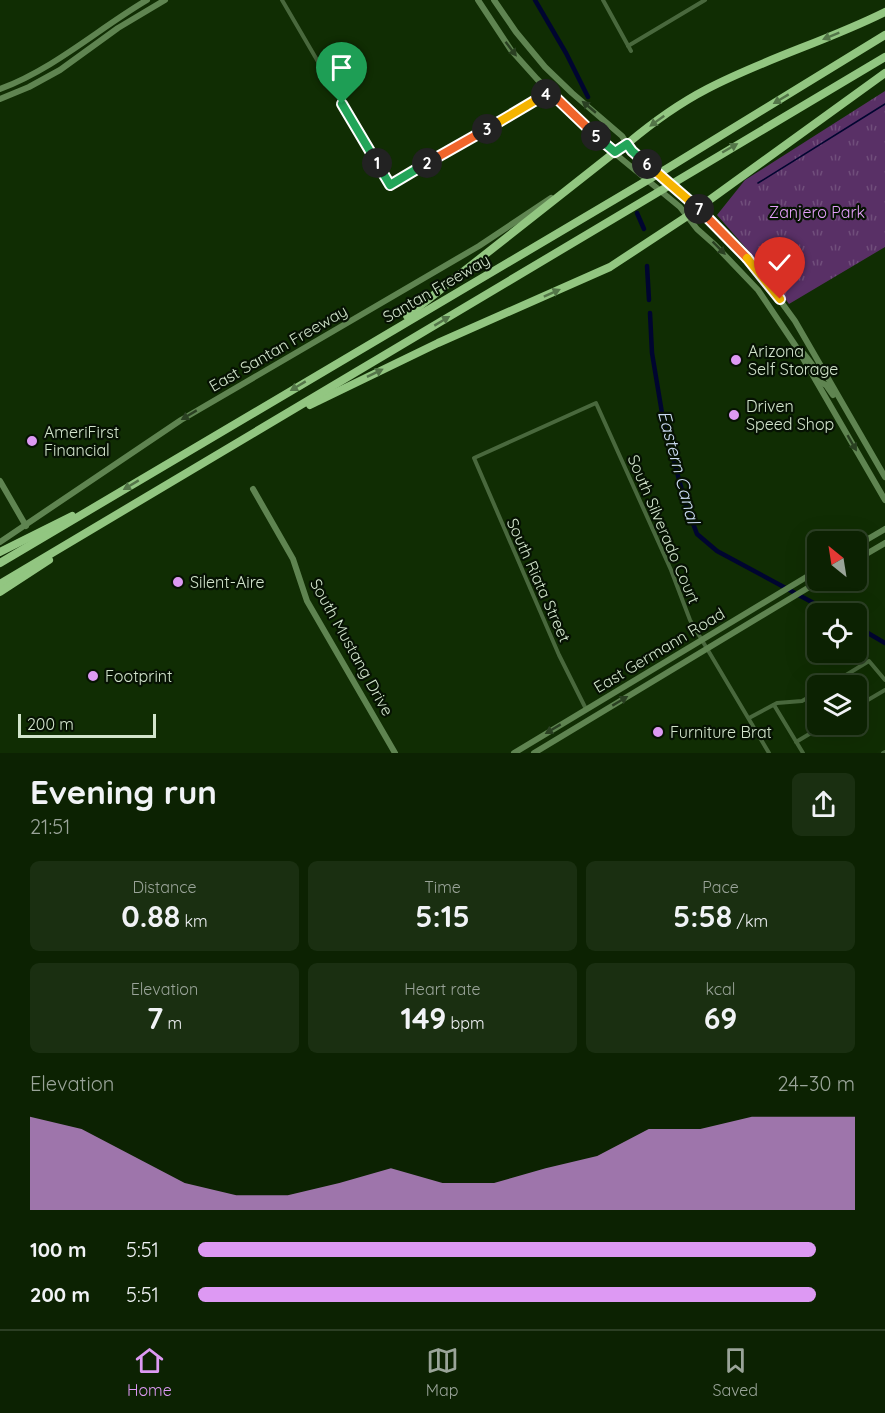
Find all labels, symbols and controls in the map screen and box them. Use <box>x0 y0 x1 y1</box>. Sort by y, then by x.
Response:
one-way arrow <box>822 31 840 41</box>
one-way arrow <box>505 40 517 56</box>
pin <box>316 42 367 104</box>
icon: arrive <box>325 51 358 84</box>
pin: 4 <box>531 79 561 109</box>
text: 4 <box>541 84 551 104</box>
one-way arrow <box>773 93 789 104</box>
one-way arrow <box>582 101 597 114</box>
pin: 3 <box>472 114 502 144</box>
one-way arrow <box>649 115 665 127</box>
text: 3 <box>483 119 491 139</box>
pin: 5 <box>581 121 611 151</box>
text: 5 <box>591 126 601 146</box>
one-way arrow <box>722 143 738 154</box>
pin: 1 <box>362 148 392 178</box>
pin: 2 <box>412 148 442 178</box>
pin: 6 <box>632 149 662 179</box>
text: 1 <box>374 153 380 173</box>
text: 2 <box>422 153 432 173</box>
text: 6 <box>643 154 651 174</box>
pin: 7 <box>684 194 714 224</box>
text: 7 <box>695 199 703 219</box>
park label: Zanjero Park <box>769 202 865 222</box>
pin <box>754 237 805 299</box>
one-way arrow <box>711 241 725 255</box>
icon: check <box>763 246 796 279</box>
street label: Santan Freeway <box>379 249 493 327</box>
one-way arrow <box>544 288 562 298</box>
street label: East Santan Freeway <box>205 300 351 396</box>
one-way arrow <box>434 315 450 326</box>
place label: Arizona Self Storage <box>748 341 838 379</box>
marker: Arizona Self Storage <box>729 353 743 367</box>
one-way arrow <box>366 369 383 378</box>
one-way arrow <box>290 380 306 391</box>
place label: Driven Speed Shop <box>746 396 834 434</box>
water label: Eastern Canal <box>653 408 706 528</box>
marker: Driven Speed Shop <box>727 408 741 422</box>
one-way arrow <box>181 410 197 421</box>
place label: AmeriFirst Financial <box>44 422 119 460</box>
marker: AmeriFirst Financial <box>25 434 39 448</box>
one-way arrow <box>846 435 857 451</box>
street label: South Silverado Court <box>624 451 704 607</box>
one-way arrow <box>123 480 139 491</box>
street label: South Riata Street <box>503 515 575 645</box>
north arrow <box>807 531 867 591</box>
map controls <box>807 531 867 735</box>
place label: Silent-Aire <box>190 572 265 592</box>
marker: Silent-Aire <box>171 575 185 589</box>
street label: South Mustang Drive <box>306 575 398 719</box>
street label: East Germann Road <box>590 603 728 697</box>
button: locate <box>807 603 867 663</box>
place label: Footprint <box>105 666 173 686</box>
marker: Footprint <box>86 669 100 683</box>
button: layers <box>807 675 867 735</box>
one-way arrow <box>612 696 629 706</box>
scale bar <box>18 711 156 738</box>
text: 200 m <box>27 714 74 734</box>
place label: Furniture Brat <box>670 722 772 742</box>
one-way arrow <box>545 724 561 735</box>
marker: Furniture Brat <box>651 725 665 739</box>
text: Evening run <box>30 771 217 812</box>
button: share <box>792 773 855 836</box>
text: 21:51 <box>30 814 71 839</box>
text: Distance <box>132 877 197 897</box>
text: Time <box>424 877 461 897</box>
text: Pace <box>702 877 739 897</box>
text: 0.88 <box>121 897 180 935</box>
text: 5:15 <box>415 897 470 935</box>
text: 5:58 <box>673 897 732 935</box>
text: km <box>180 911 208 931</box>
text: /km <box>732 911 768 931</box>
text: Elevation <box>131 979 198 999</box>
text: Heart rate <box>404 979 481 999</box>
text: kcal <box>706 979 735 999</box>
text: 7 <box>147 999 163 1037</box>
text: 149 <box>400 999 446 1037</box>
text: 69 <box>704 999 737 1037</box>
text: m <box>163 1013 182 1033</box>
text: bpm <box>446 1013 485 1033</box>
text: Elevation <box>30 1071 114 1096</box>
text: 24–30 m <box>777 1071 855 1096</box>
text: 100 m <box>30 1237 86 1262</box>
text: 5:51 <box>126 1237 159 1262</box>
text: 200 m <box>30 1282 90 1307</box>
text: 5:51 <box>126 1282 159 1307</box>
tab: Home <box>127 1344 172 1400</box>
tab: Map <box>426 1344 459 1400</box>
tab: Saved <box>712 1344 758 1400</box>

